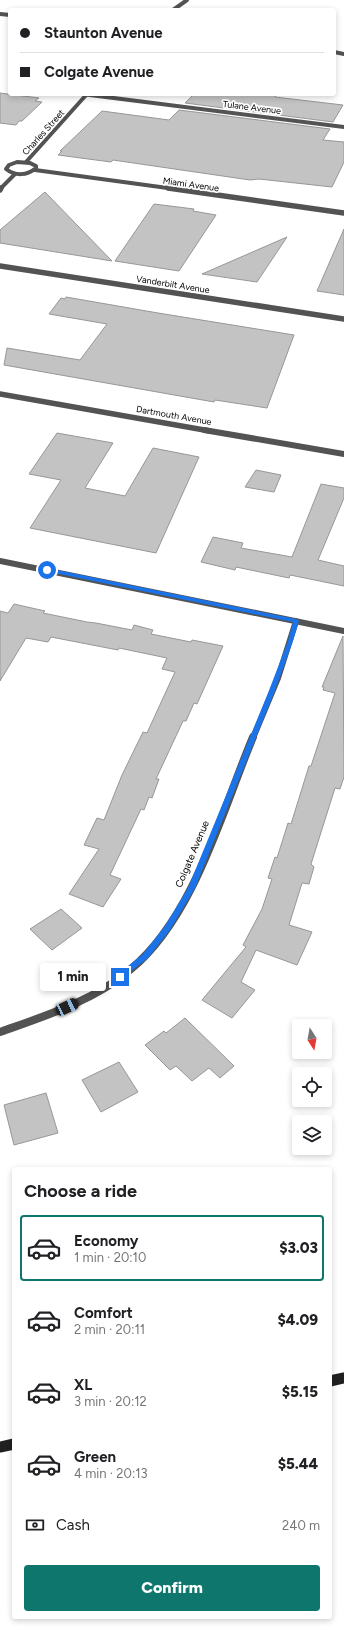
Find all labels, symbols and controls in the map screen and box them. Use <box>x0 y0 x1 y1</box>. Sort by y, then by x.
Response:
text: Staunton Avenue <box>44 24 163 42</box>
text: Colgate Avenue <box>44 63 154 81</box>
street label: Tulane Avenue <box>222 98 282 116</box>
street label: Charles Street <box>20 106 67 157</box>
street label: Miami Avenue <box>162 175 220 193</box>
street label: Vanderbilt Avenue <box>136 273 211 295</box>
street label: Dartmouth Avenue <box>136 403 213 427</box>
route start <box>38 561 56 579</box>
street label: Colgate Avenue <box>172 818 212 890</box>
callout: 1 min <box>40 963 106 991</box>
route end <box>111 968 129 986</box>
text: 1 min <box>57 969 89 984</box>
car <box>54 996 80 1018</box>
north arrow <box>292 1019 332 1059</box>
map controls <box>292 1019 332 1155</box>
button: locate <box>292 1067 332 1107</box>
button: layers <box>292 1115 332 1155</box>
text: Choose a ride <box>24 1180 137 1202</box>
icon: car <box>26 1230 62 1266</box>
text: Economy <box>74 1232 139 1250</box>
text: $3.03 <box>279 1239 318 1257</box>
text: 1 min · 20:10 <box>74 1250 146 1265</box>
icon: car <box>26 1302 62 1338</box>
text: Comfort <box>74 1304 133 1322</box>
text: $4.09 <box>278 1311 318 1329</box>
text: 2 min · 20:11 <box>74 1322 145 1337</box>
icon: car <box>26 1374 62 1410</box>
text: XL <box>74 1376 92 1394</box>
text: $5.15 <box>282 1383 318 1401</box>
text: 3 min · 20:12 <box>74 1394 147 1409</box>
icon: car <box>26 1446 62 1482</box>
text: Green <box>74 1448 116 1466</box>
text: $5.44 <box>278 1455 318 1473</box>
text: 4 min · 20:13 <box>74 1466 148 1481</box>
icon: cash <box>24 1514 46 1536</box>
text: Cash <box>56 1516 90 1534</box>
text: 240 m <box>282 1518 320 1533</box>
button: Confirm <box>24 1565 320 1611</box>

